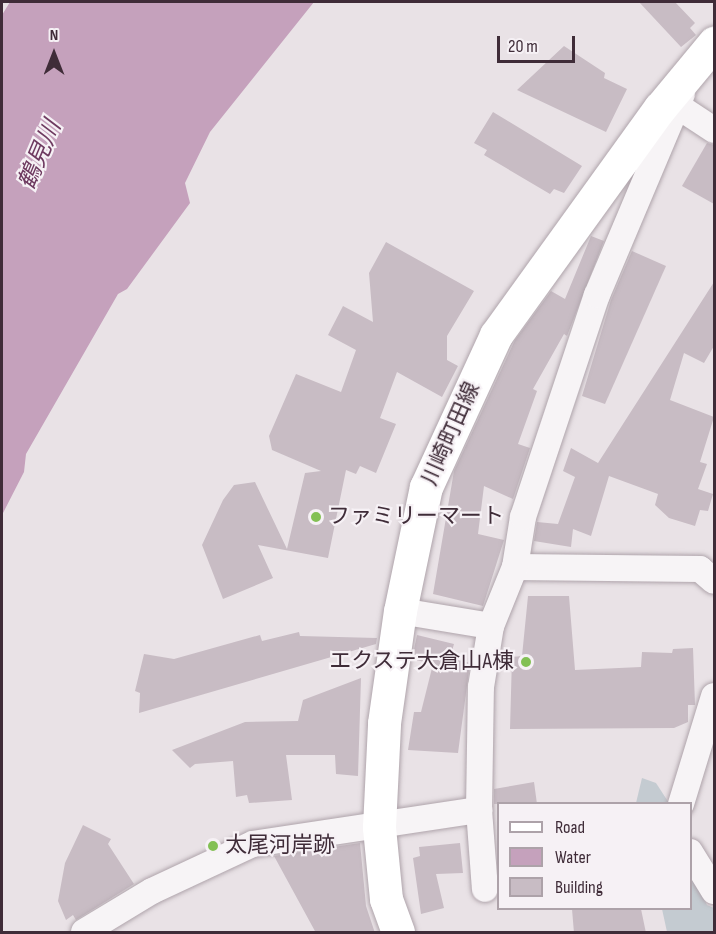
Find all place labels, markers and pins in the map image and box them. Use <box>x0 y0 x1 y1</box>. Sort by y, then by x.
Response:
place label: ファミリーマート <box>328 504 504 530</box>
marker: ファミリーマート <box>309 510 323 524</box>
place label: エクステ大倉山A棟 <box>329 649 514 675</box>
marker: エクステ大倉山A棟 <box>519 655 533 669</box>
place label: 太尾河岸跡 <box>225 833 335 859</box>
marker: 太尾河岸跡 <box>206 839 220 853</box>

